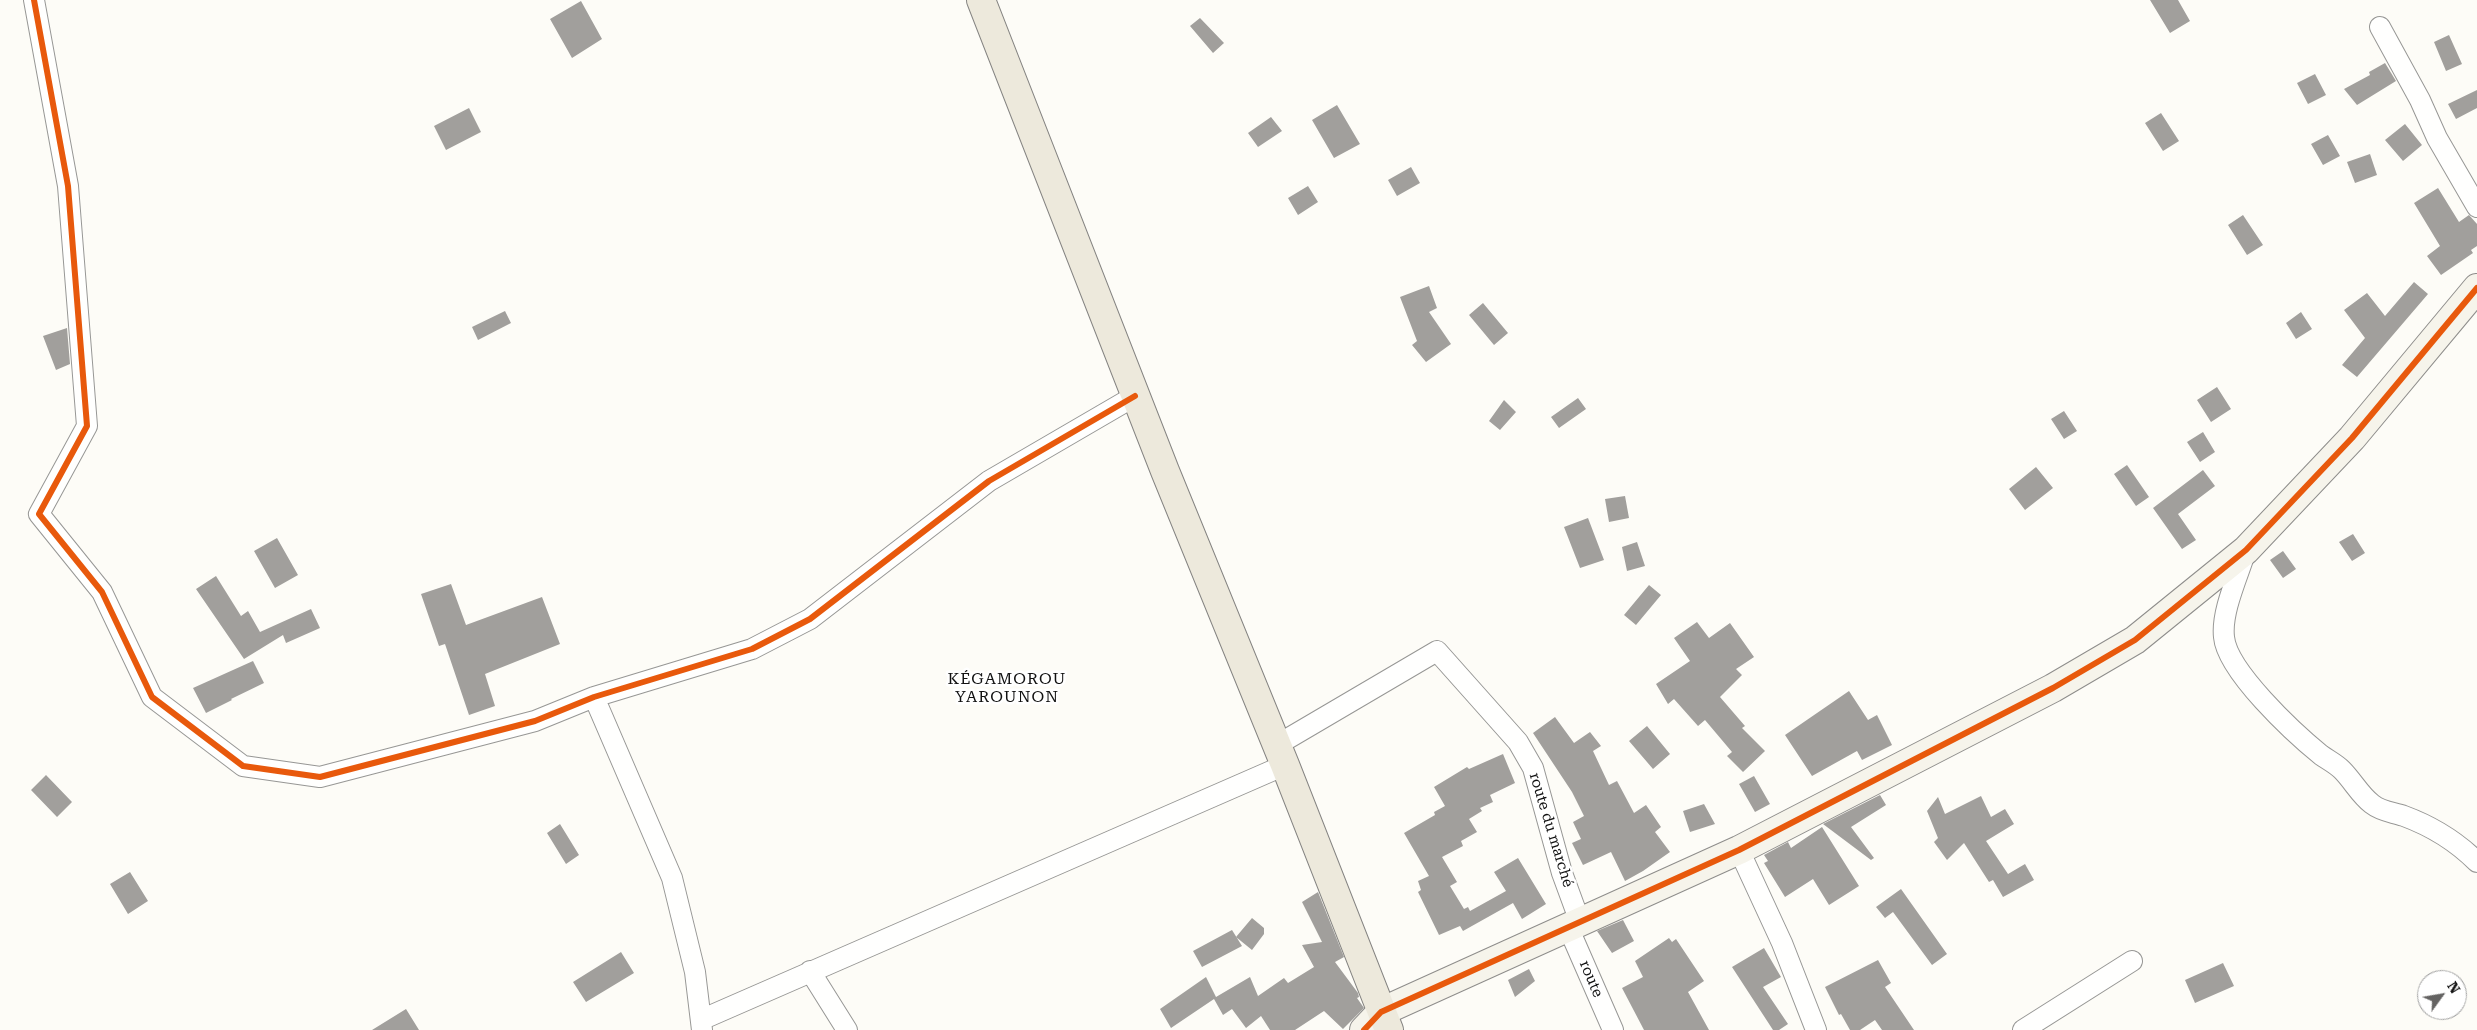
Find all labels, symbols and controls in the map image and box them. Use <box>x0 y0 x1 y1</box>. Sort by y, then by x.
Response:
district label: KÉGAMOROU YAROUNON <box>946 669 1068 707</box>
street label: route du marché <box>1525 770 1577 890</box>
street label: route <box>1575 958 1607 1000</box>
north arrow <box>2417 970 2467 1020</box>
text: N <box>2444 979 2464 996</box>

